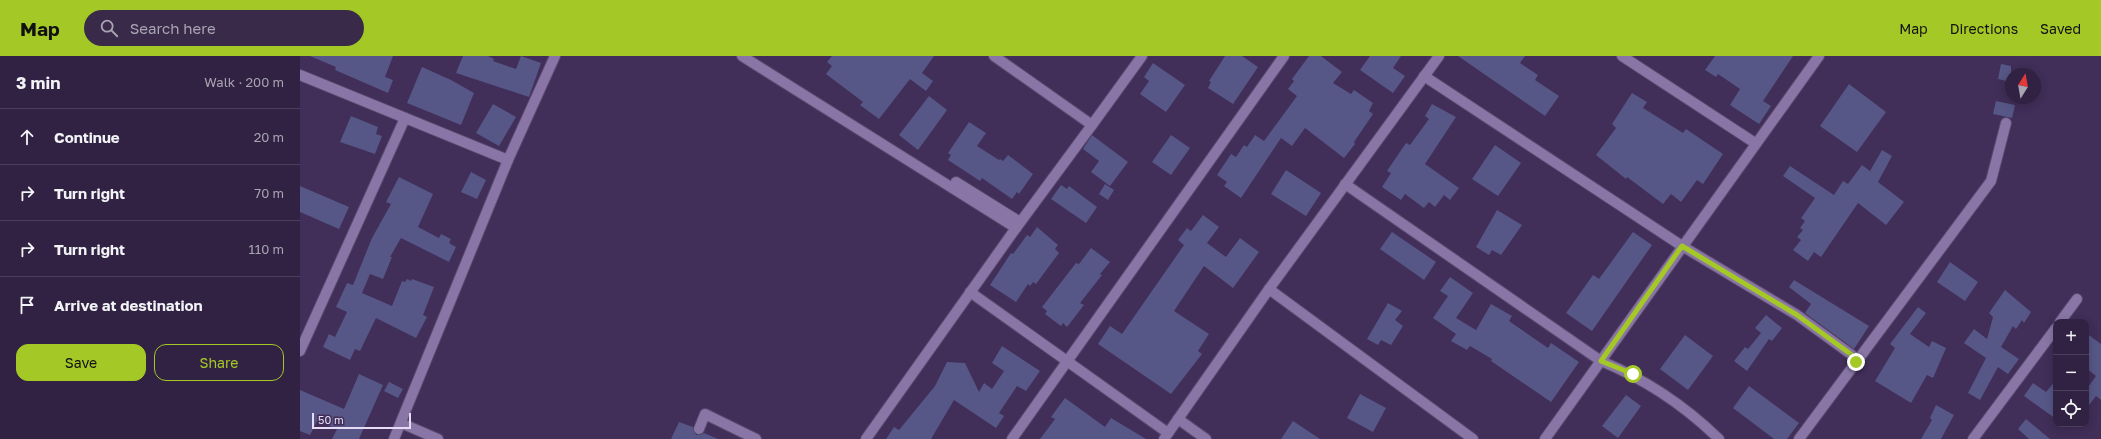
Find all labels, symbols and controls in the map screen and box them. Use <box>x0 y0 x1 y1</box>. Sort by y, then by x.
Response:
search box <box>84 10 364 46</box>
text: Map <box>20 17 60 40</box>
icon: search <box>98 17 120 39</box>
text: Search here <box>130 19 216 37</box>
text: Map <box>1899 20 1928 37</box>
text: Directions <box>1950 20 2018 37</box>
text: Saved <box>2040 20 2081 37</box>
north arrow <box>2005 68 2041 104</box>
text: 3 min <box>16 72 60 93</box>
text: Walk · 200 m <box>204 74 284 90</box>
icon: ahead <box>16 126 38 148</box>
text: Continue <box>54 128 120 146</box>
text: 20 m <box>254 129 284 145</box>
icon: right <box>16 182 38 204</box>
text: Turn right <box>54 184 125 202</box>
text: 70 m <box>254 185 284 201</box>
icon: right <box>16 238 38 260</box>
text: Turn right <box>54 240 125 258</box>
text: 110 m <box>249 241 284 257</box>
icon: arrive <box>16 294 38 316</box>
text: Arrive at destination <box>54 296 203 314</box>
map controls <box>2053 319 2089 427</box>
button: + <box>2053 319 2089 355</box>
button: Save <box>16 344 146 381</box>
button: Share <box>154 344 284 381</box>
route end <box>1847 353 1865 371</box>
button: − <box>2053 355 2089 391</box>
route start <box>1624 365 1642 383</box>
button: locate <box>2053 391 2089 427</box>
scale bar <box>312 411 411 430</box>
text: 50 m <box>318 413 344 426</box>

